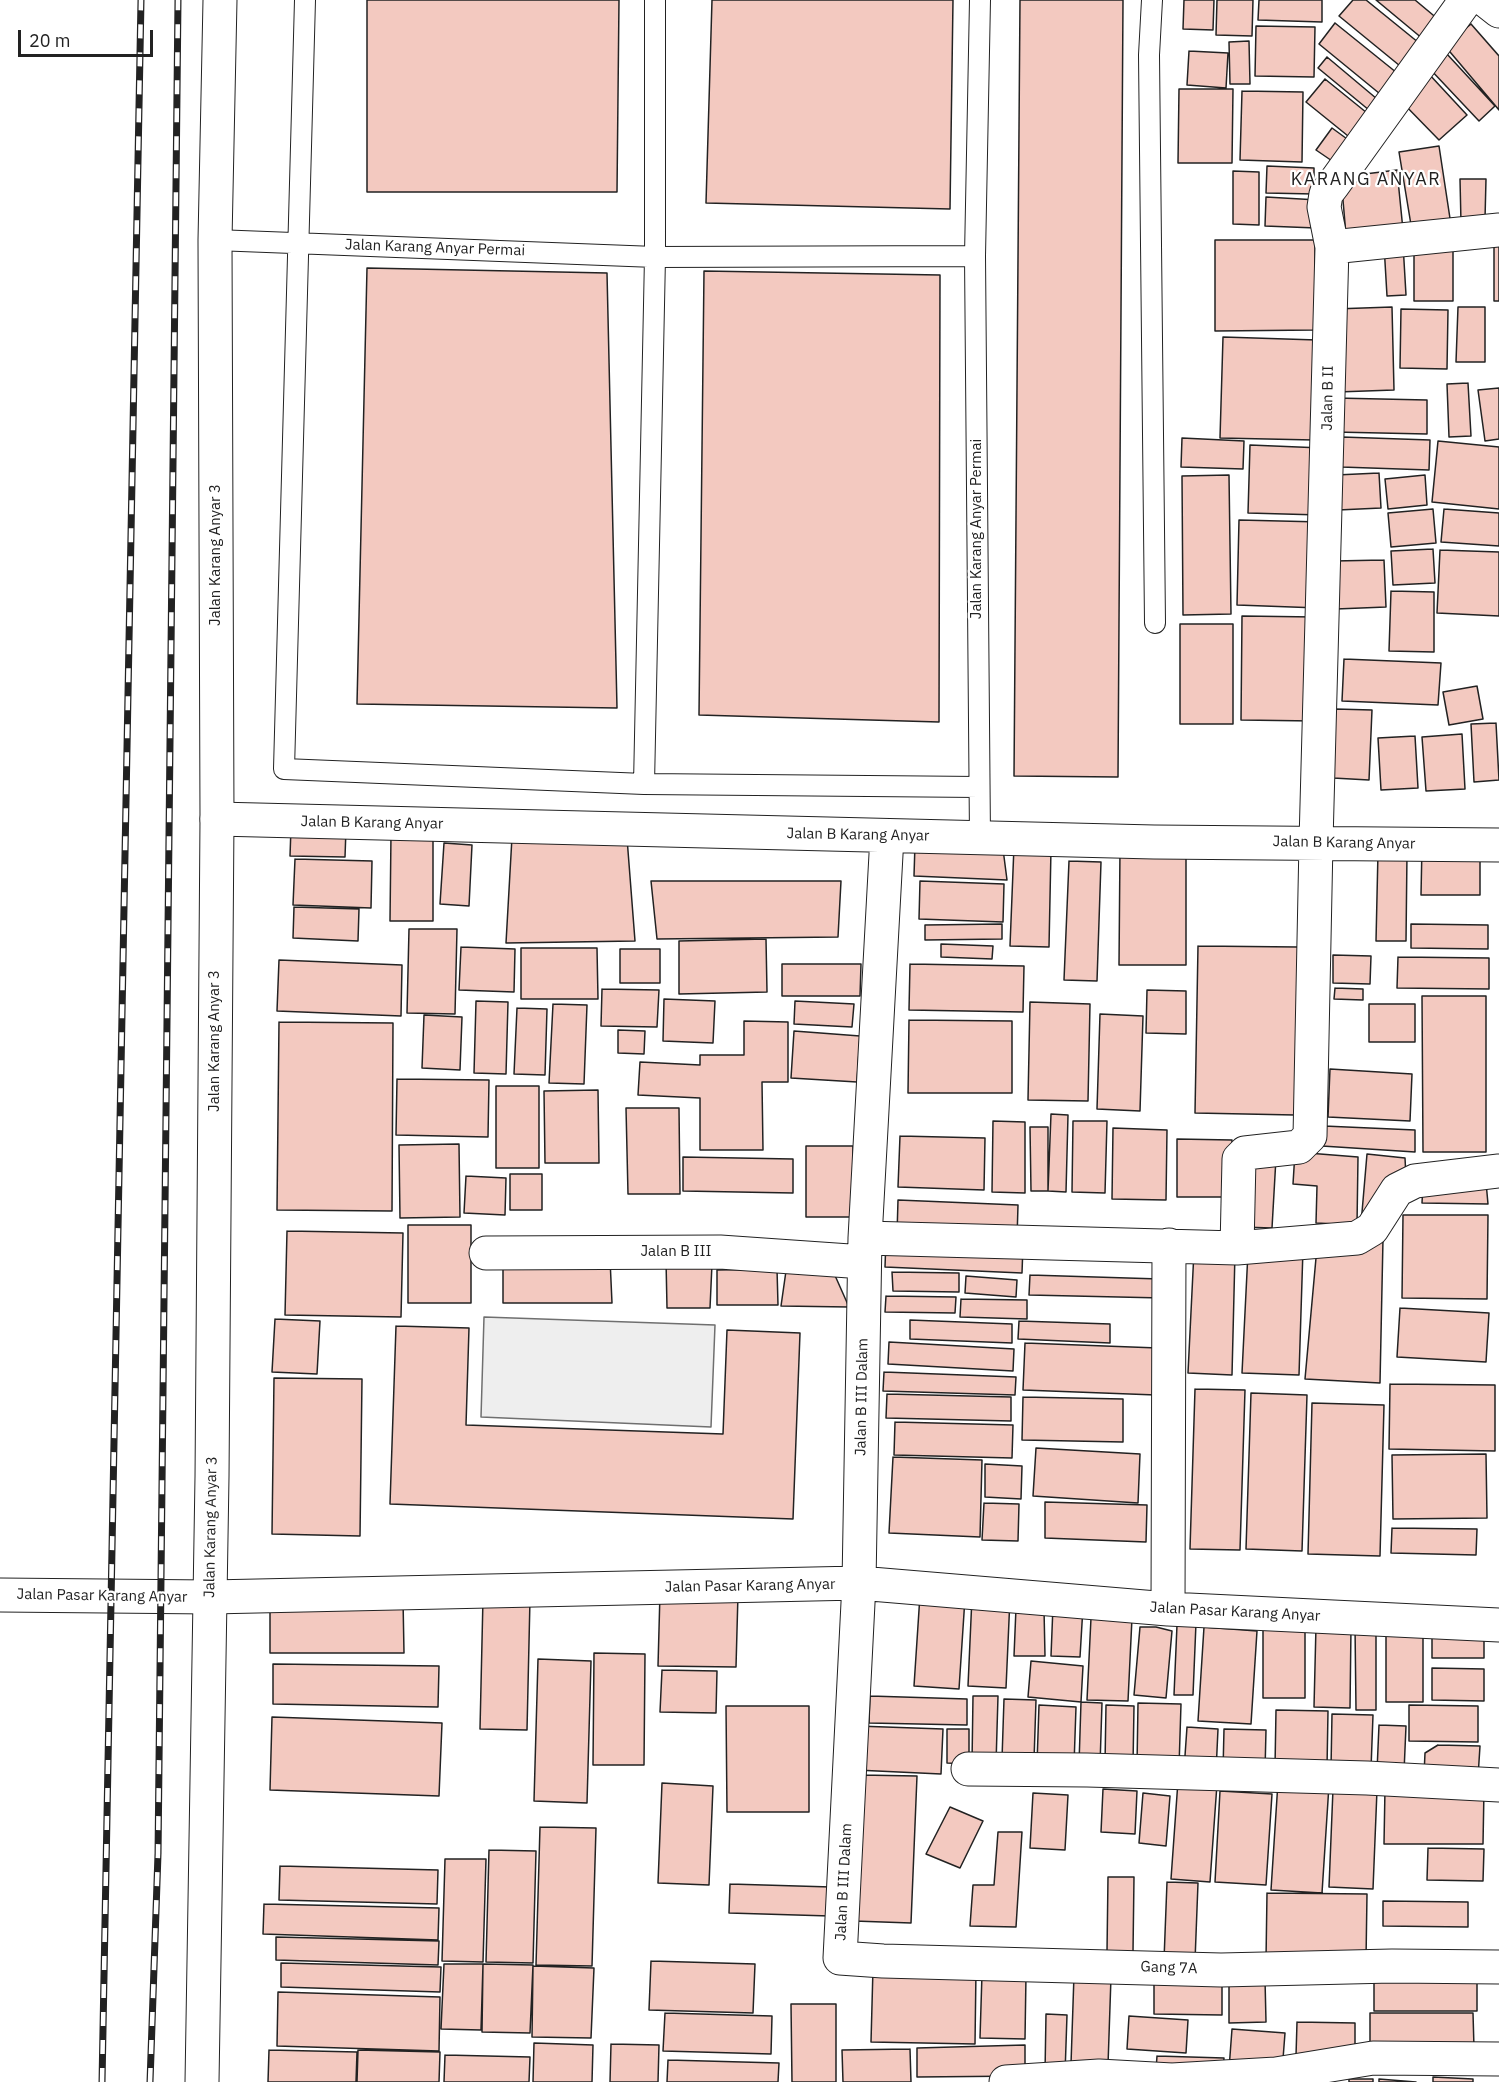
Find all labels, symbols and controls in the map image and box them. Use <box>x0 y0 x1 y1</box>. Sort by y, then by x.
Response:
scale bar <box>21 18 156 56</box>
text: 20 m <box>29 29 71 52</box>
district label: KARANG ANYAR <box>1291 169 1441 191</box>
street label: Jalan Karang Anyar Permai <box>345 236 525 260</box>
street label: Jalan B II <box>1318 365 1338 431</box>
street label: Jalan Karang Anyar Permai <box>968 439 986 619</box>
street label: Jalan Karang Anyar 3 <box>207 484 225 626</box>
street label: Jalan B Karang Anyar <box>301 813 443 833</box>
street label: Jalan B Karang Anyar <box>787 825 929 845</box>
street label: Jalan B Karang Anyar <box>1273 833 1415 853</box>
street label: Jalan Karang Anyar 3 <box>206 970 224 1112</box>
street label: Jalan B III <box>640 1243 712 1261</box>
street label: Jalan B III Dalam <box>852 1338 872 1456</box>
street label: Jalan Karang Anyar 3 <box>201 1456 221 1598</box>
street label: Jalan Pasar Karang Anyar <box>665 1576 835 1596</box>
street label: Jalan Pasar Karang Anyar <box>17 1586 187 1606</box>
street label: Jalan Pasar Karang Anyar <box>1149 1599 1321 1625</box>
street label: Jalan B III Dalam <box>832 1823 856 1941</box>
street label: Gang 7A <box>1140 1958 1198 1978</box>

